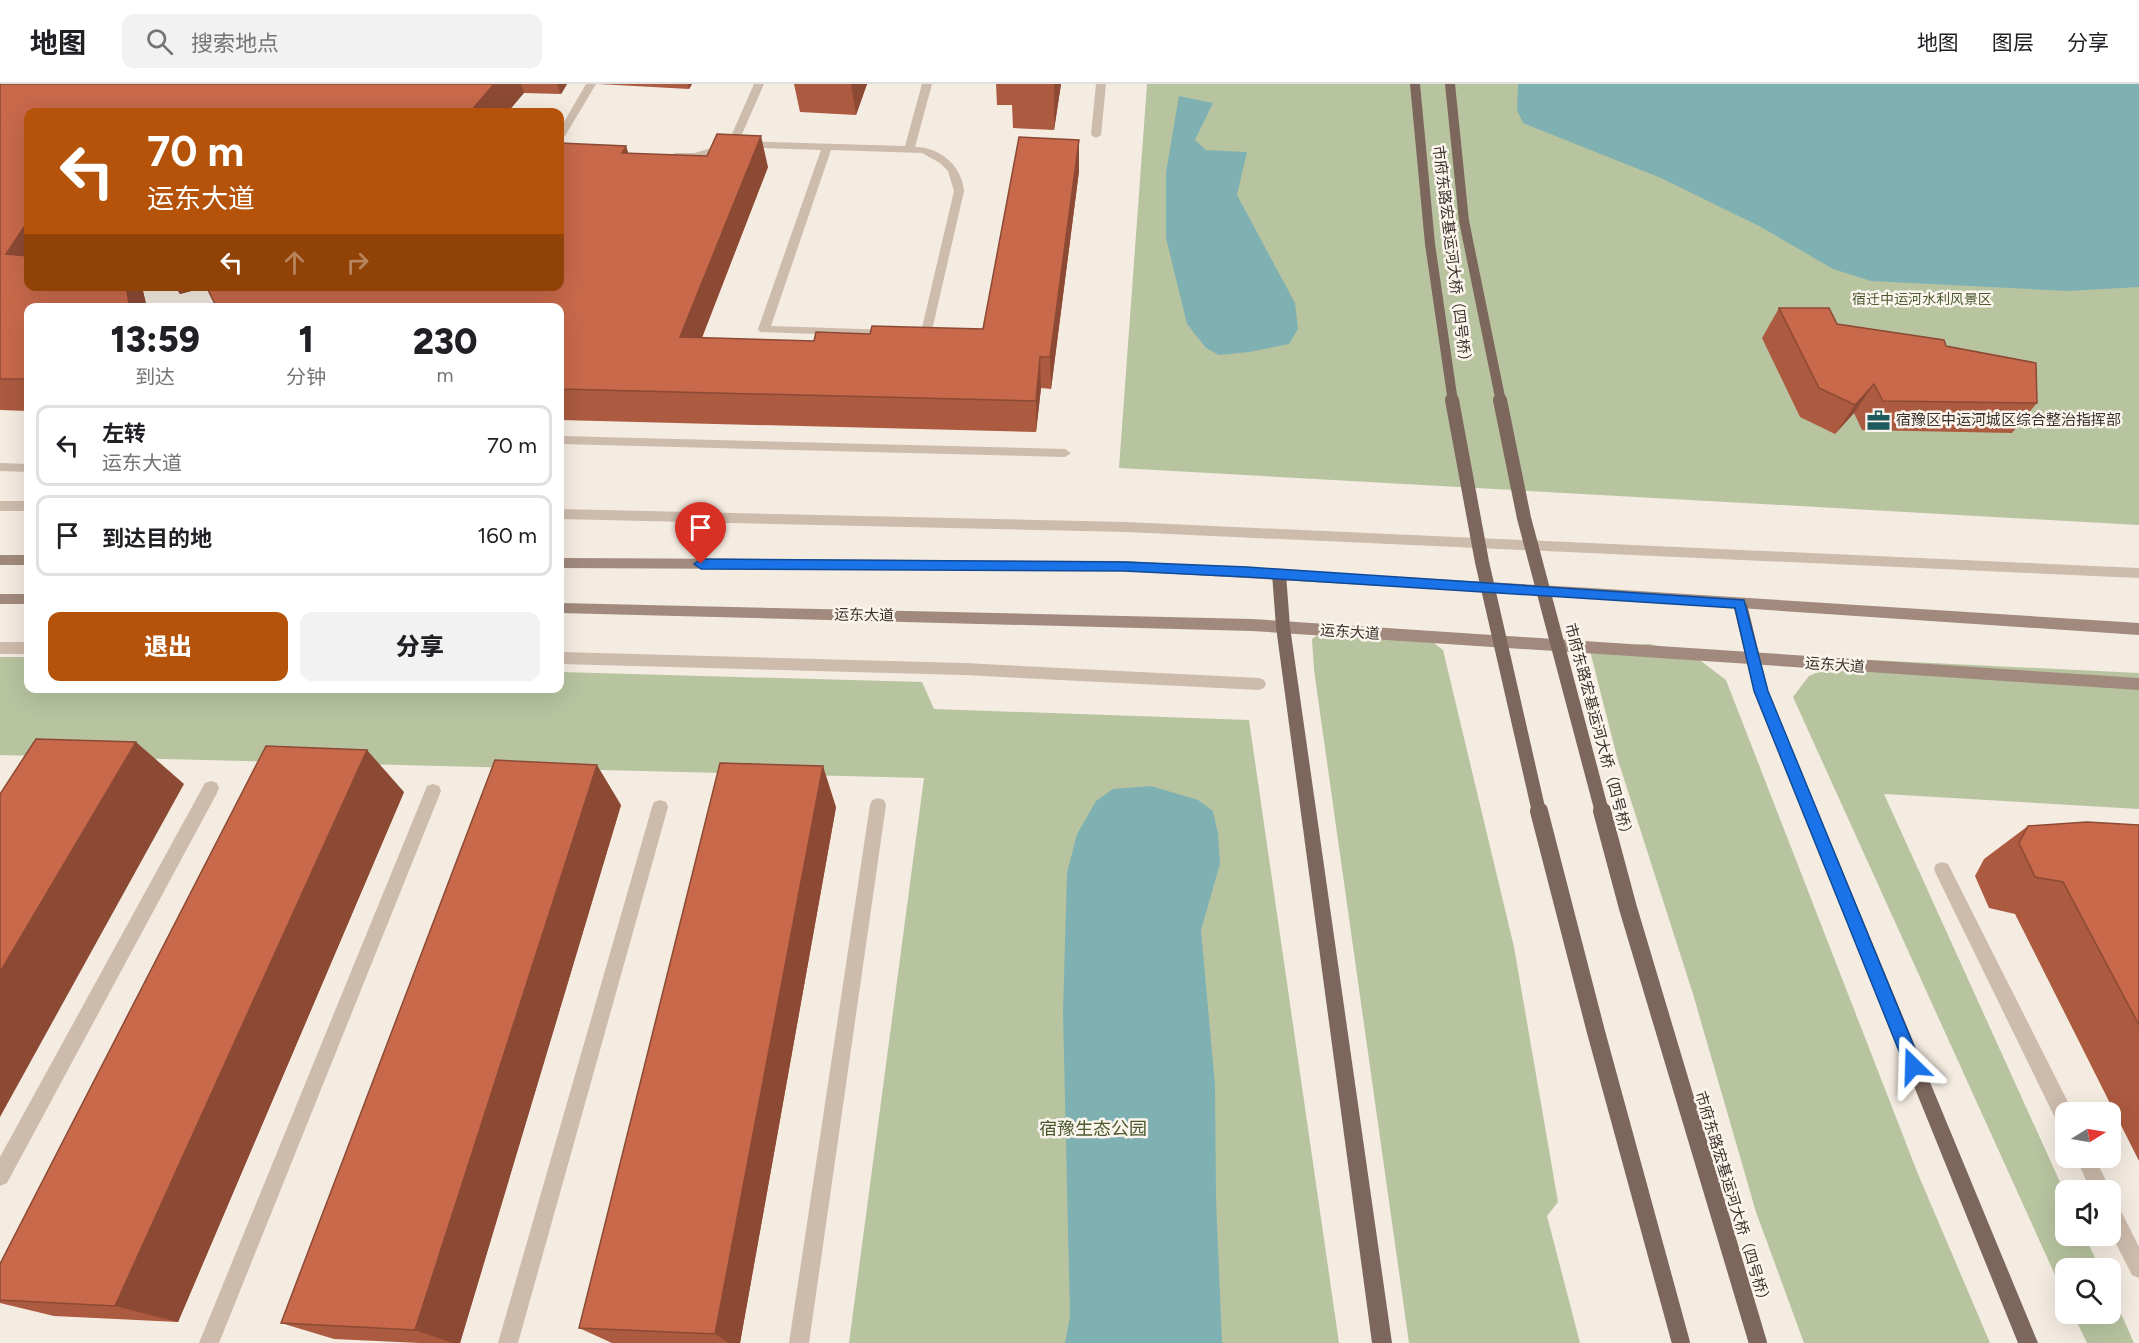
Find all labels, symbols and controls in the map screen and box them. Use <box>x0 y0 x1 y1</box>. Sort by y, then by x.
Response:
search box <box>122 14 542 68</box>
icon: search <box>143 25 176 58</box>
text: 地图 <box>30 26 86 60</box>
text: 搜索地点 <box>191 30 279 57</box>
text: 地图 <box>1917 30 1959 55</box>
text: 图层 <box>1992 30 2034 55</box>
text: 分享 <box>2067 30 2109 55</box>
text: 70 m <box>147 126 244 177</box>
icon: left <box>48 132 126 210</box>
street label: 市府东路宏基运河大桥（四号桥） <box>1429 144 1475 370</box>
text: 运东大道 <box>147 182 255 215</box>
icon: left <box>215 246 248 279</box>
icon: ahead <box>278 246 311 279</box>
icon: right <box>341 246 374 279</box>
park label: 宿迁中运河水利风景区 <box>1852 291 1992 308</box>
text: 13:59 <box>110 318 200 361</box>
text: 1 <box>299 318 314 361</box>
text: 230 <box>413 320 478 363</box>
text: m <box>437 363 454 387</box>
text: 到达 <box>135 365 175 389</box>
text: 分钟 <box>286 365 326 389</box>
office icon: 宿豫区中运河城区综合整治指挥部 <box>1865 407 1891 433</box>
place label: 宿豫区中运河城区综合整治指挥部 <box>1896 411 2121 429</box>
text: 左转 <box>102 420 146 447</box>
icon: left <box>51 429 84 462</box>
text: 70 m <box>487 432 537 459</box>
text: 运东大道 <box>102 451 182 475</box>
pin <box>675 502 726 564</box>
icon: arrive <box>684 511 717 544</box>
icon: arrive <box>51 519 84 552</box>
text: 160 m <box>477 522 537 549</box>
text: 到达目的地 <box>102 525 212 552</box>
street label: 运东大道 <box>834 605 894 625</box>
button: 退出 <box>48 612 288 681</box>
button: 分享 <box>300 612 540 681</box>
street label: 运东大道 <box>1319 621 1381 643</box>
street label: 市府东路宏基运河大桥（四号桥） <box>1561 621 1637 843</box>
street label: 运东大道 <box>1804 654 1866 676</box>
position arrow <box>1881 1034 1945 1098</box>
street label: 市府东路宏基运河大桥（四号桥） <box>1691 1089 1775 1309</box>
north arrow <box>2055 1102 2121 1168</box>
map controls <box>2055 1102 2121 1324</box>
park label: 宿豫生态公园 <box>1039 1118 1147 1140</box>
button: sound <box>2055 1180 2121 1246</box>
button: search <box>2055 1258 2121 1324</box>

